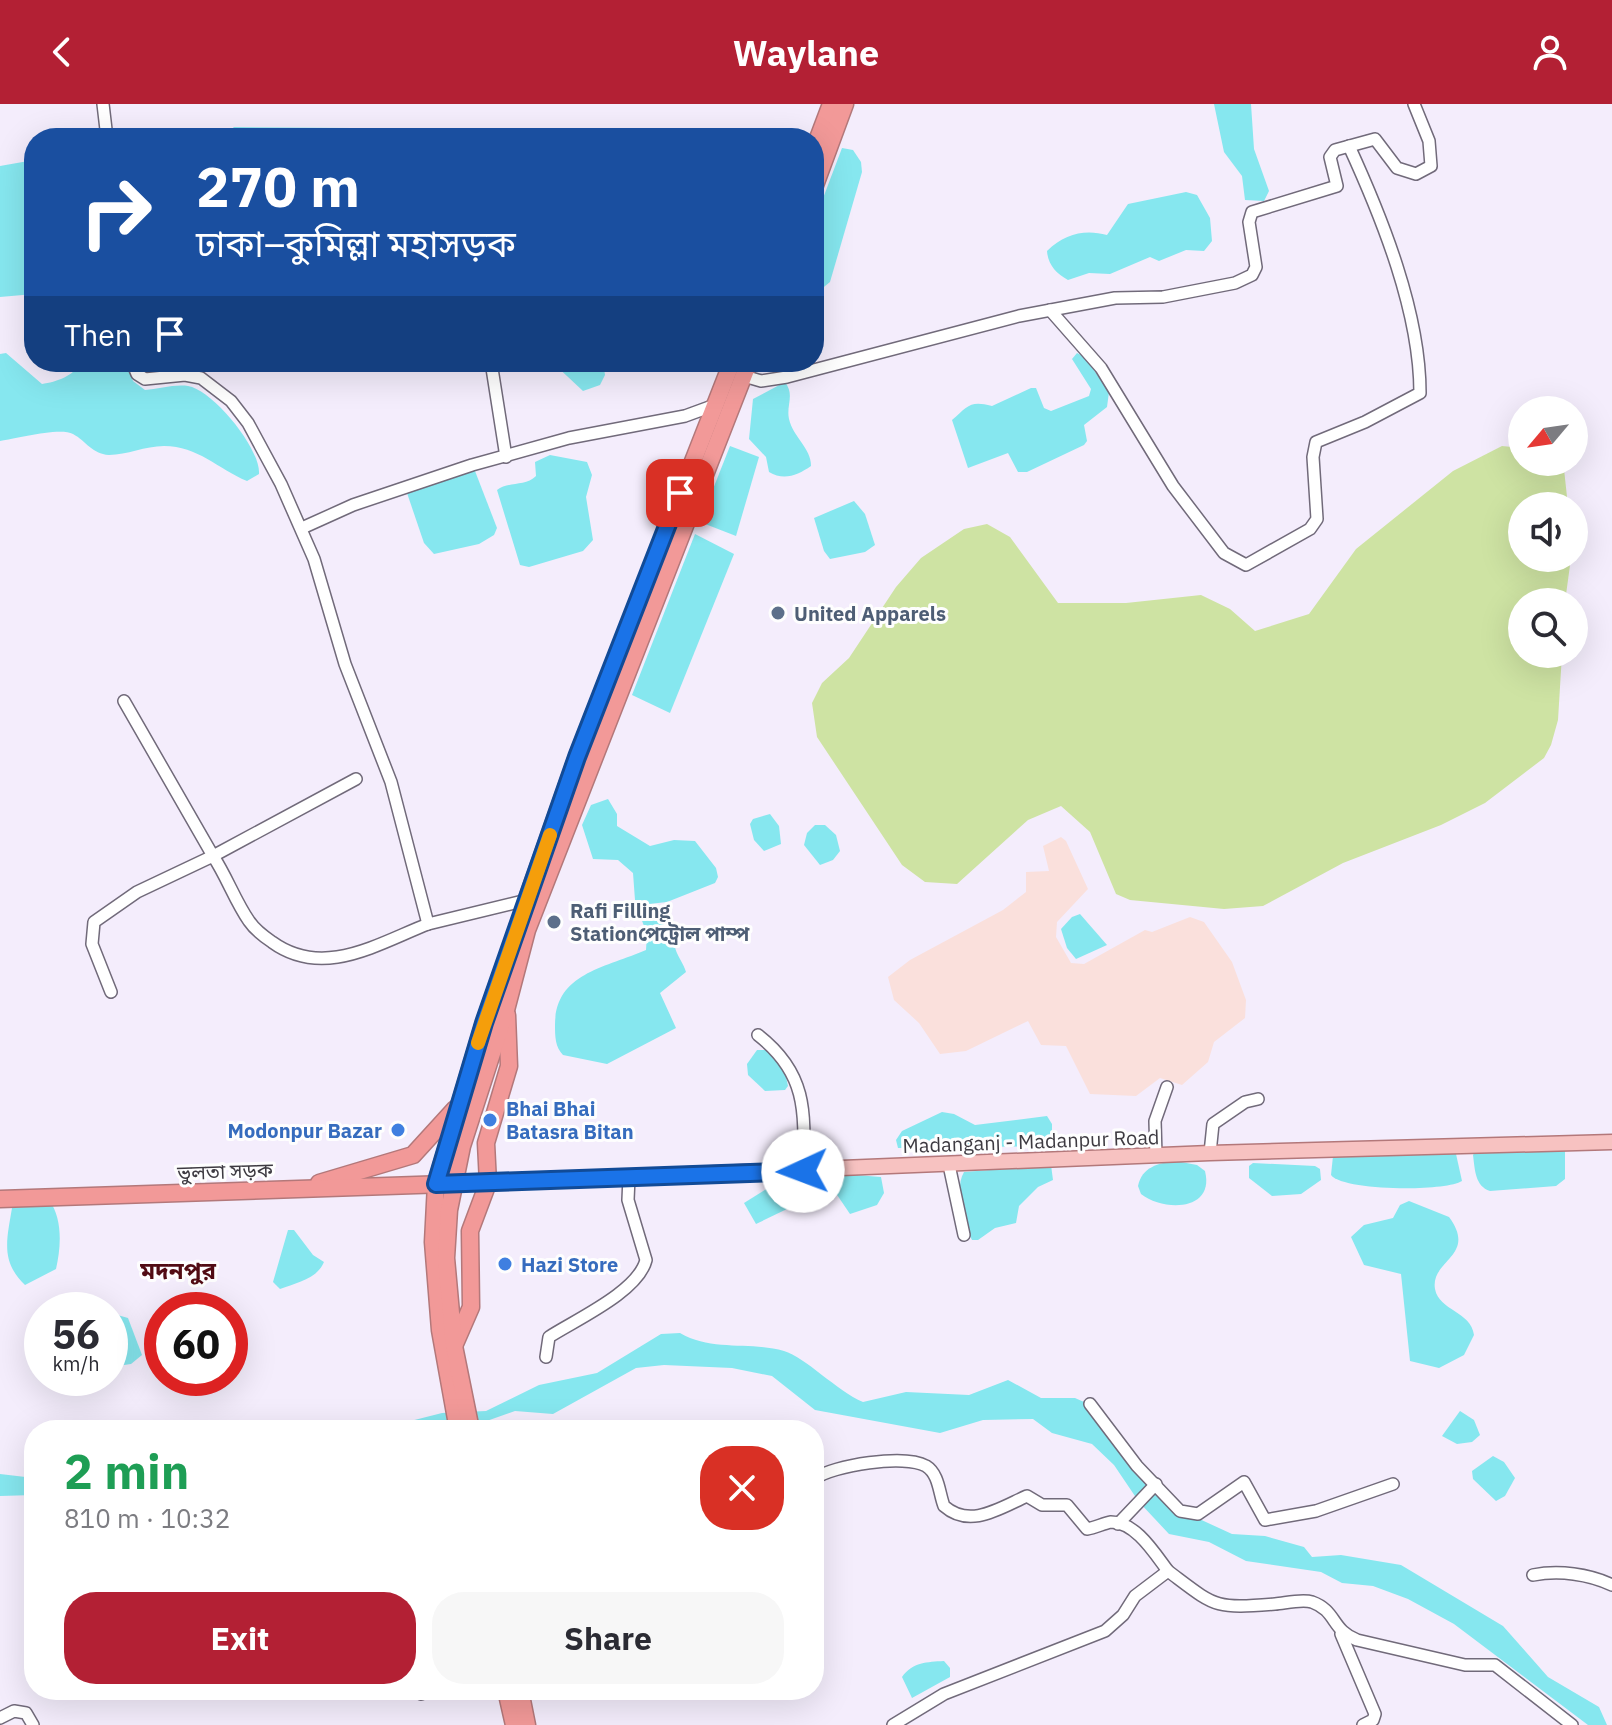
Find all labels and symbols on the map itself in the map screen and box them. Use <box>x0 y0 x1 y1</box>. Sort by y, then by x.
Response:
north arrow <box>1508 396 1588 476</box>
pin <box>646 459 714 527</box>
place label: United Apparels <box>794 600 946 627</box>
marker: United Apparels <box>769 604 787 622</box>
place label: Rafi Filling Stationপেট্রোল পাম্প <box>570 897 749 947</box>
marker: Rafi Filling Stationপেট্রোল পাম্প <box>545 913 563 931</box>
place label: Bhai Bhai Batasra Bitan <box>506 1095 634 1145</box>
marker: Bhai Bhai Batasra Bitan <box>481 1111 499 1129</box>
place label: Modonpur Bazar <box>228 1117 382 1144</box>
marker: Modonpur Bazar <box>389 1121 407 1139</box>
street label: Madanganj - Madanpur Road <box>902 1123 1160 1159</box>
position arrow <box>761 1129 845 1213</box>
street label: ভুলতা সড়ক <box>176 1156 274 1186</box>
place label: Hazi Store <box>521 1251 618 1278</box>
district label: মদনপুর <box>139 1254 216 1286</box>
marker: Hazi Store <box>496 1255 514 1273</box>
speed limit sign: 60 <box>144 1292 248 1396</box>

